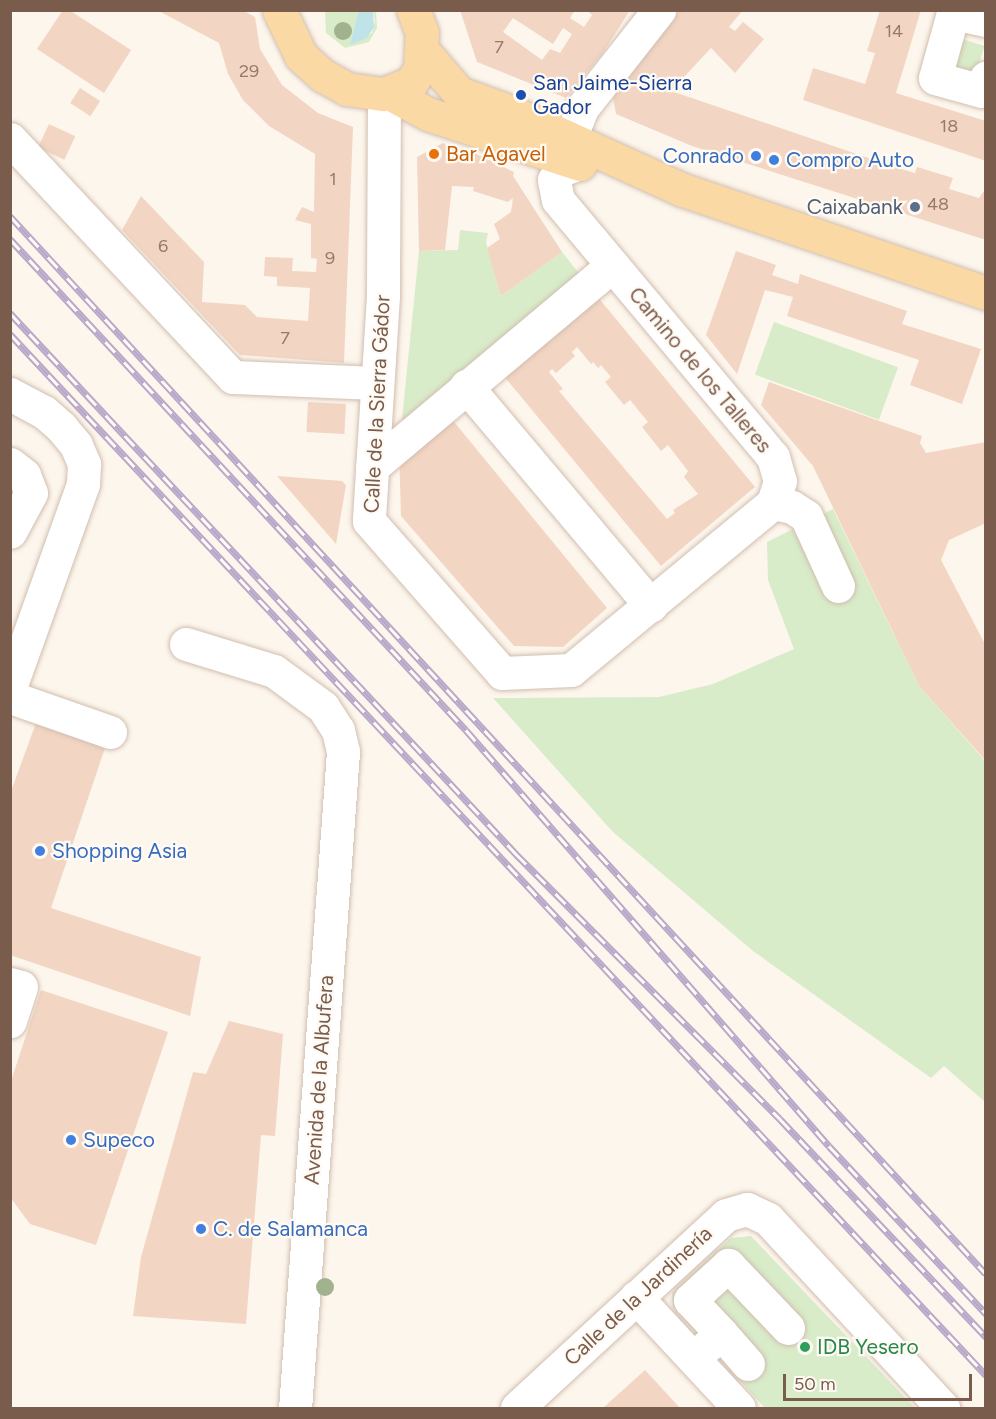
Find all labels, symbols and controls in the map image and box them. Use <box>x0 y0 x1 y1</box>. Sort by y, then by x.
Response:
house number: 14 <box>885 20 903 42</box>
house number: 7 <box>494 36 504 58</box>
house number: 29 <box>239 60 259 82</box>
place label: San Jaime-Sierra Gador <box>533 70 692 120</box>
marker: San Jaime-Sierra Gador <box>514 88 528 102</box>
house number: 18 <box>940 115 958 137</box>
place label: Bar Agavel <box>446 141 546 167</box>
place label: Conrado <box>663 143 744 169</box>
marker: Bar Agavel <box>427 147 441 161</box>
place label: Compro Auto <box>786 147 914 173</box>
marker: Conrado <box>749 149 763 163</box>
marker: Compro Auto <box>767 153 781 167</box>
house number: 1 <box>329 168 337 190</box>
house number: 48 <box>927 193 949 215</box>
place label: Caixabank <box>807 194 903 220</box>
marker: Caixabank <box>908 200 922 214</box>
house number: 6 <box>158 235 168 257</box>
house number: 9 <box>325 247 335 269</box>
street label: Camino de los Talleres <box>623 282 777 458</box>
street label: Calle de la Sierra Gádor <box>359 294 395 514</box>
house number: 7 <box>280 327 290 349</box>
place label: Shopping Asia <box>52 838 187 864</box>
marker: Shopping Asia <box>33 844 47 858</box>
street label: Avenida de la Albufera <box>299 974 339 1186</box>
place label: Supeco <box>83 1127 155 1153</box>
marker: Supeco <box>64 1133 78 1147</box>
place label: C. de Salamanca <box>213 1216 368 1242</box>
street label: Calle de la Jardinería <box>559 1221 717 1371</box>
marker: C. de Salamanca <box>194 1222 208 1236</box>
place label: IDB Yesero <box>817 1334 919 1360</box>
marker: IDB Yesero <box>798 1340 812 1354</box>
scale bar <box>786 1362 975 1400</box>
text: 50 m <box>794 1373 836 1395</box>

